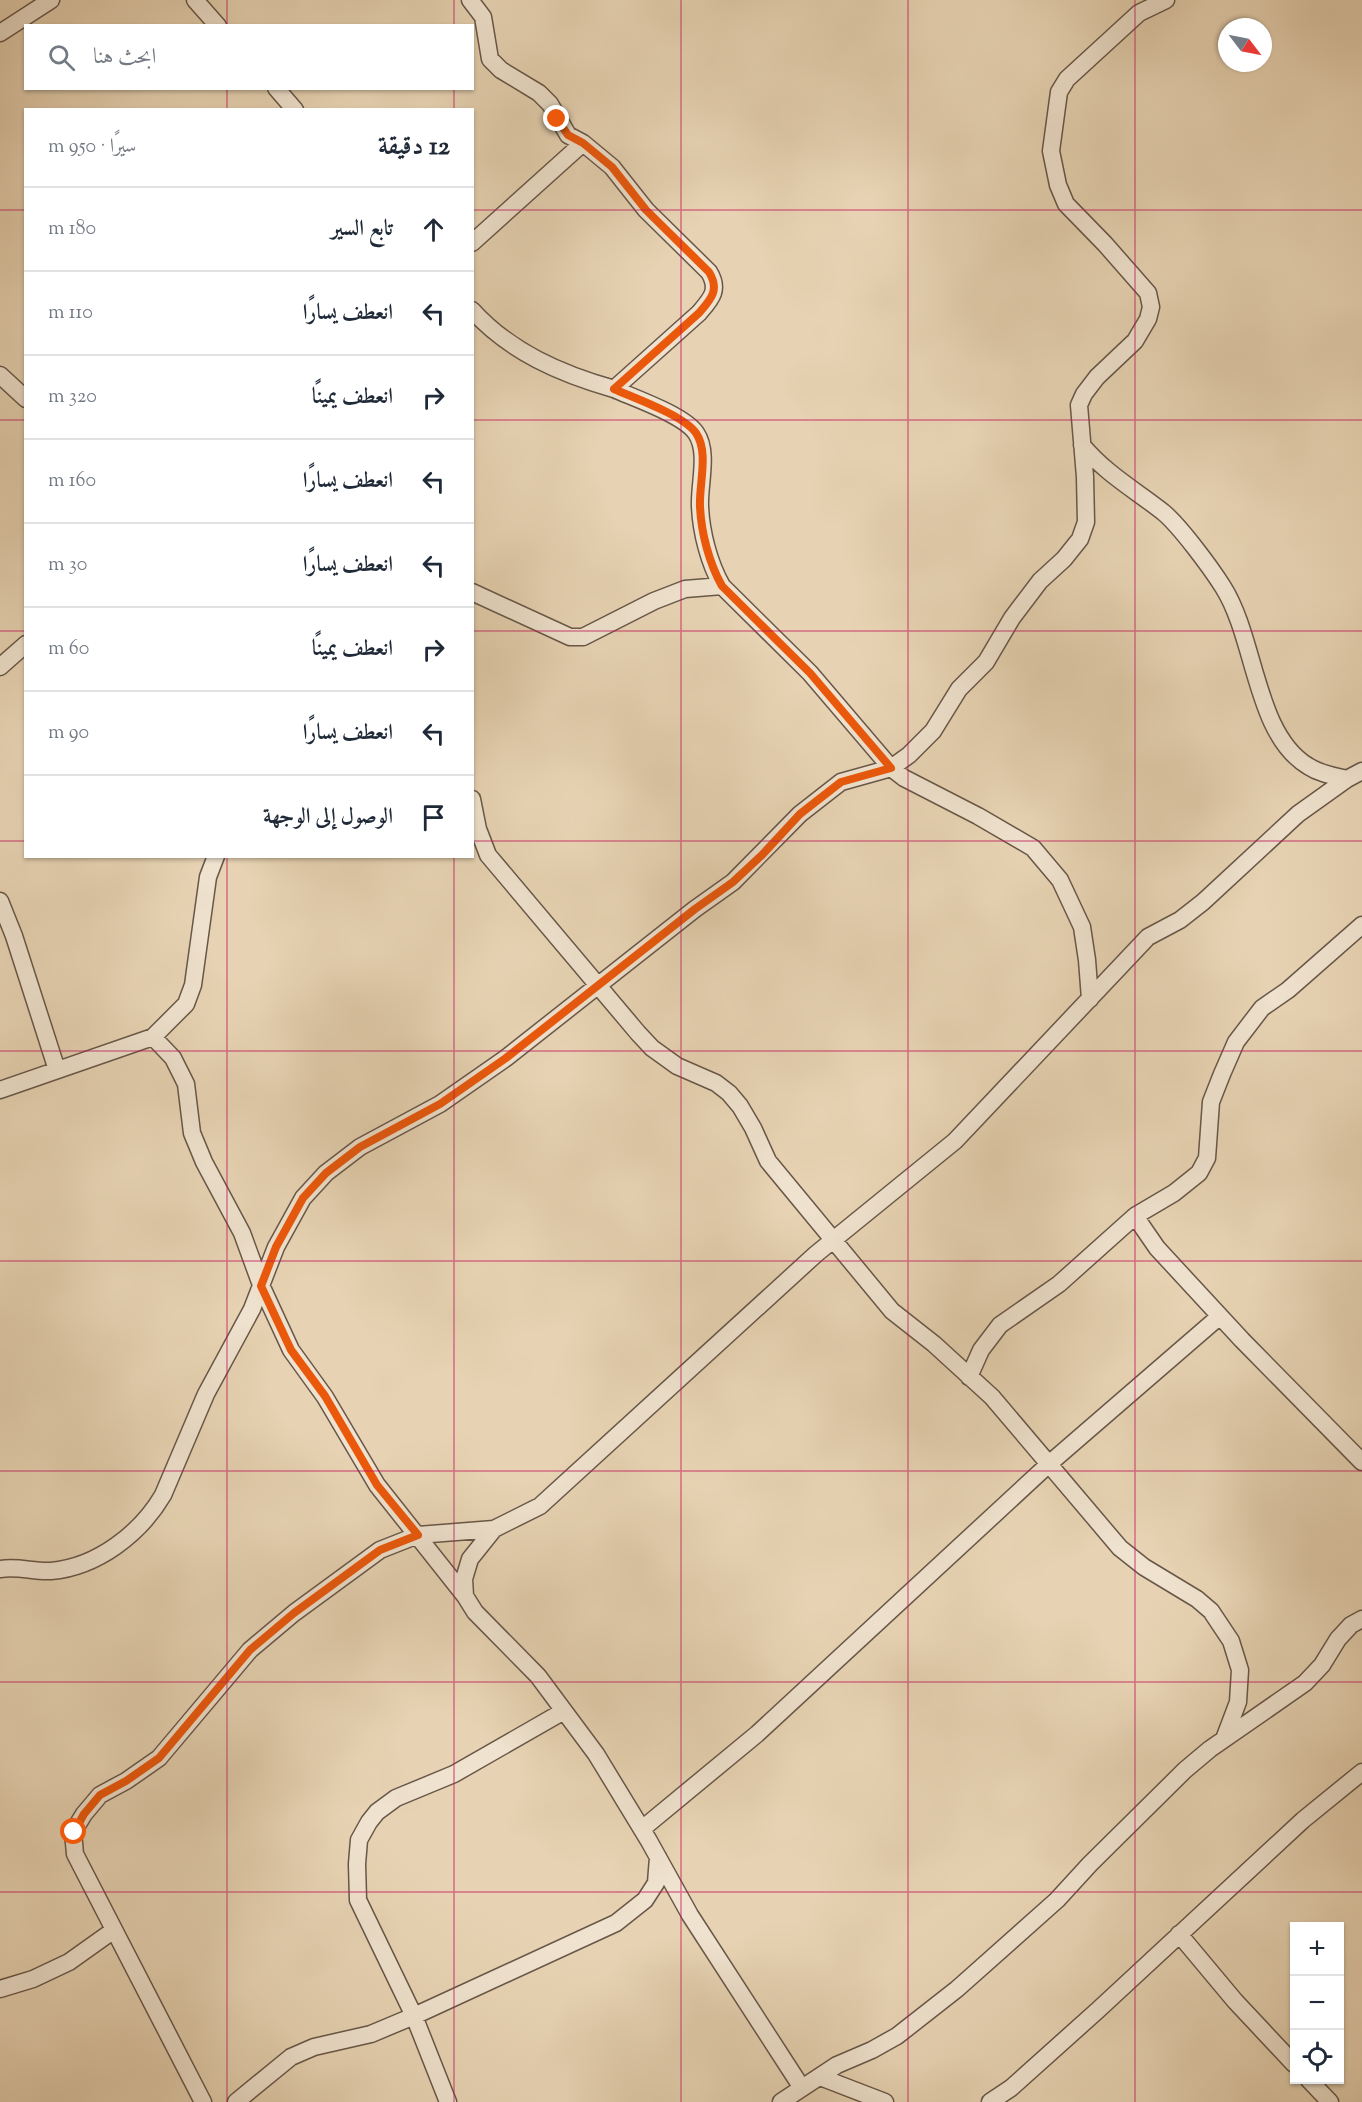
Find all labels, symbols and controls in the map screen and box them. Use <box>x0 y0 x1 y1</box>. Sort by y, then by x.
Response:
north arrow <box>1218 18 1272 72</box>
search box <box>24 24 474 90</box>
icon: search <box>45 41 78 74</box>
text: ابحث هنا <box>93 42 156 74</box>
route end <box>543 105 569 131</box>
text: 12 دقيقة <box>378 129 450 166</box>
text: سيرًا · 950 m <box>48 133 136 162</box>
icon: ahead <box>417 213 450 246</box>
text: تابع السير <box>331 214 393 246</box>
text: 180 m <box>48 215 96 244</box>
icon: left <box>417 297 450 330</box>
text: انعطف يسارًا <box>303 298 393 330</box>
text: 110 m <box>48 299 93 328</box>
icon: right <box>417 381 450 414</box>
text: انعطف يمينًا <box>312 382 393 414</box>
text: 320 m <box>48 383 97 412</box>
icon: left <box>417 465 450 498</box>
text: انعطف يسارًا <box>303 466 393 498</box>
text: 160 m <box>48 467 96 496</box>
icon: left <box>417 549 450 582</box>
text: انعطف يسارًا <box>303 550 393 582</box>
text: 30 m <box>48 551 87 580</box>
icon: right <box>417 633 450 666</box>
text: انعطف يمينًا <box>312 634 393 666</box>
text: 60 m <box>48 635 89 664</box>
icon: left <box>417 717 450 750</box>
text: انعطف يسارًا <box>303 718 393 750</box>
text: 90 m <box>48 719 89 748</box>
icon: arrive <box>417 801 450 834</box>
text: الوصول إلى الوجهة <box>263 802 393 834</box>
route start <box>60 1818 86 1844</box>
map controls <box>1290 1922 1344 2084</box>
button: + <box>1290 1922 1344 1976</box>
button: − <box>1290 1976 1344 2030</box>
button: locate <box>1290 2030 1344 2084</box>

